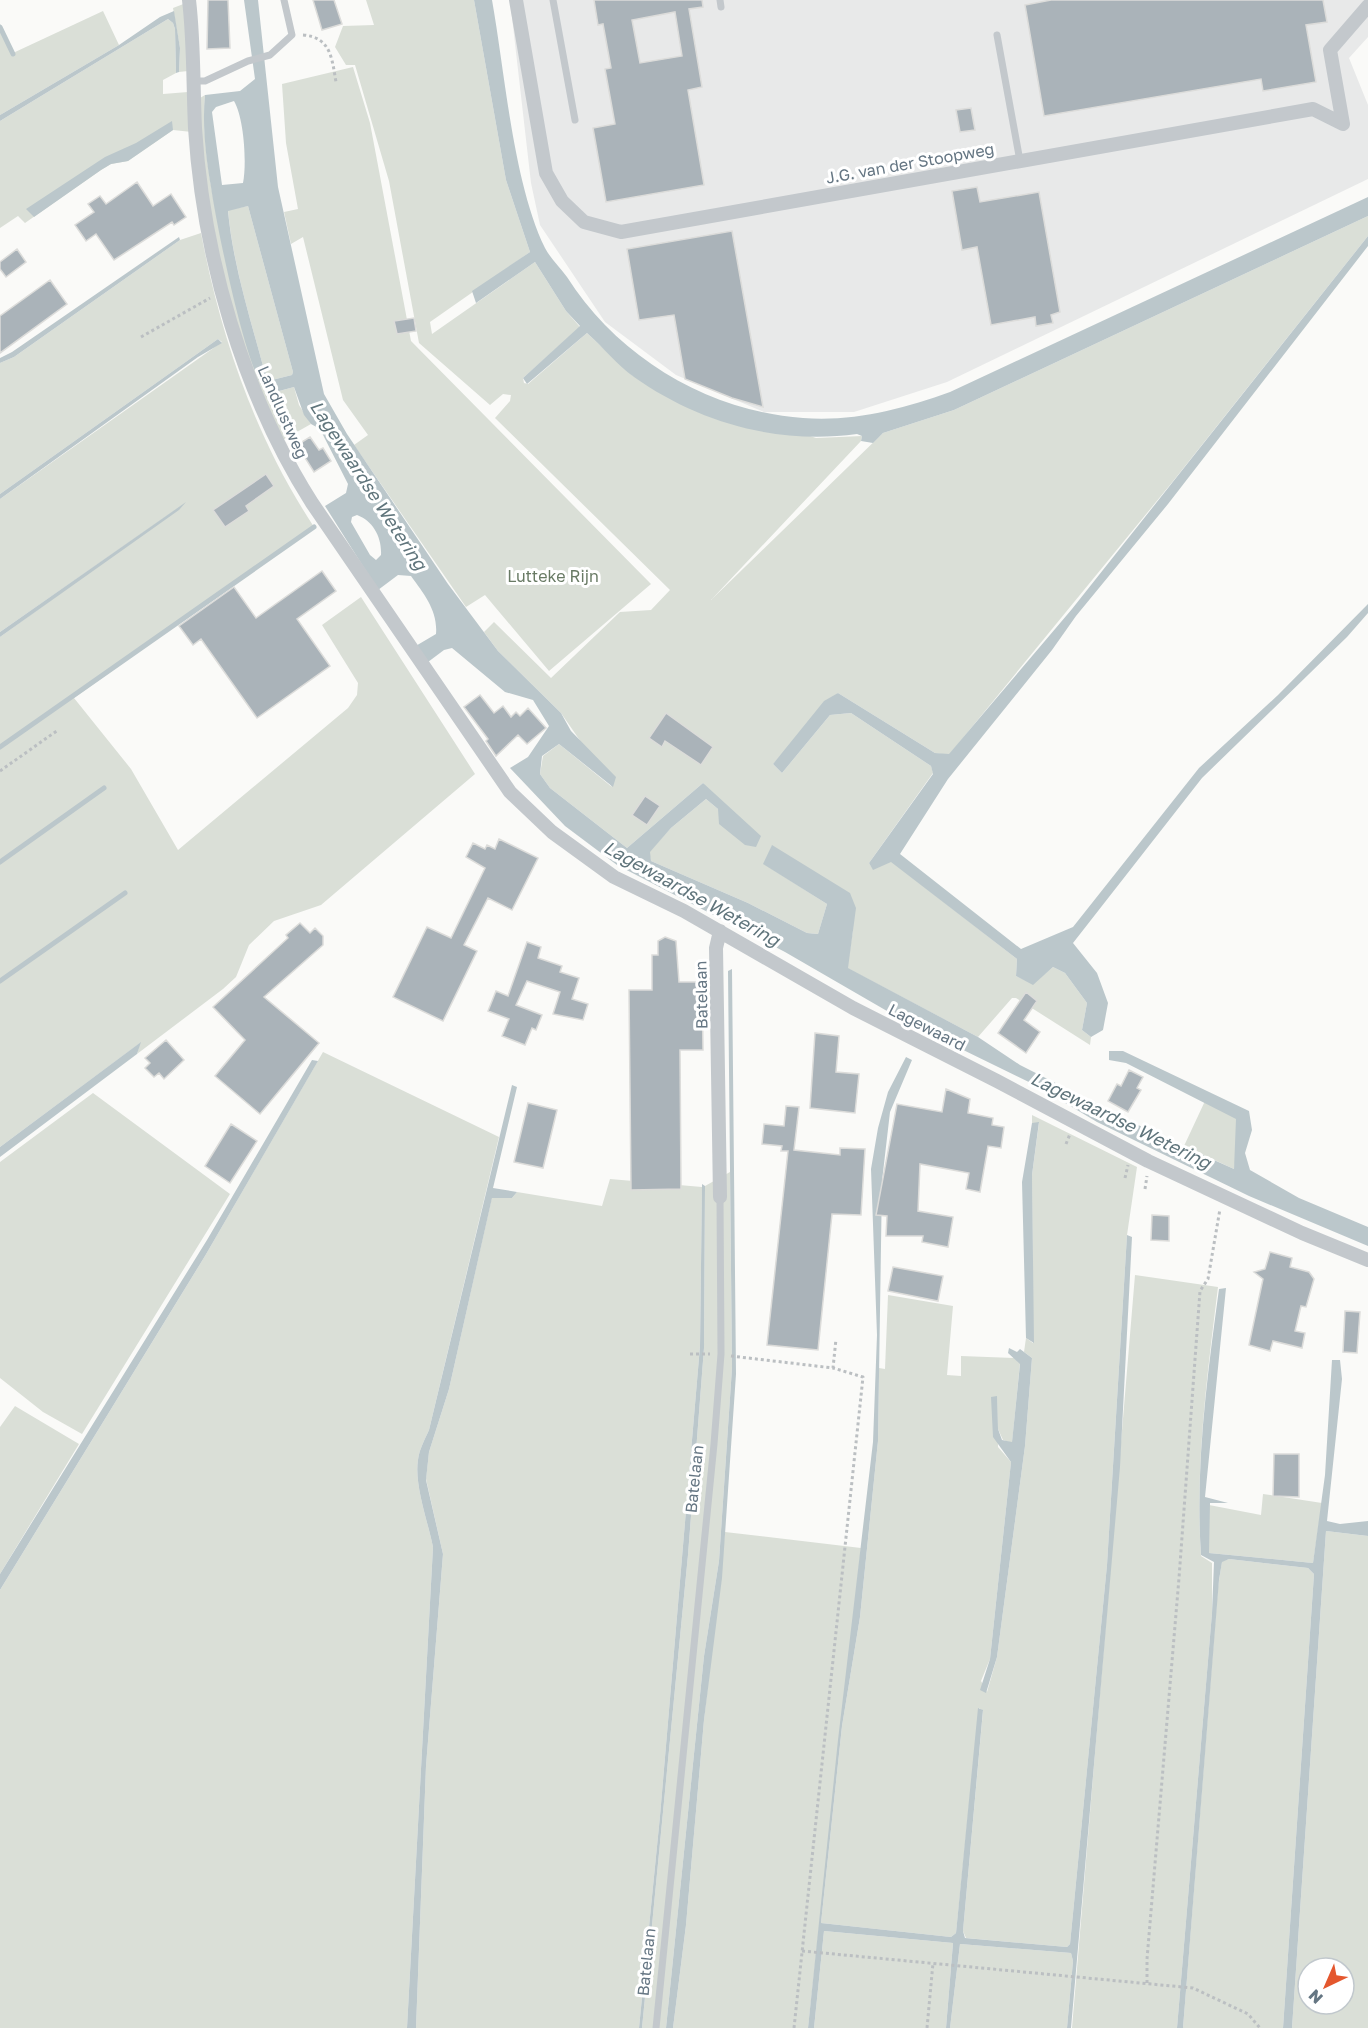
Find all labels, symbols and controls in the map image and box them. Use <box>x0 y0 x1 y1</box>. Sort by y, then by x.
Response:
street label: J.G. van der Stoopweg <box>824 138 996 188</box>
street label: Landlustweg <box>254 362 312 462</box>
water label: Lagewaardse Wetering <box>306 396 433 575</box>
park label: Lutteke Rijn <box>507 566 599 586</box>
water label: Lagewaardse Wetering <box>600 836 785 951</box>
street label: Batelaan <box>690 961 712 1029</box>
street label: Lagewaard <box>885 999 969 1055</box>
water label: Lagewaardse Wetering <box>1027 1067 1216 1174</box>
street label: Batelaan <box>680 1444 708 1514</box>
street label: Batelaan <box>632 1927 660 1997</box>
north arrow <box>1296 1956 1356 2016</box>
text: N <box>1304 1985 1327 2008</box>

